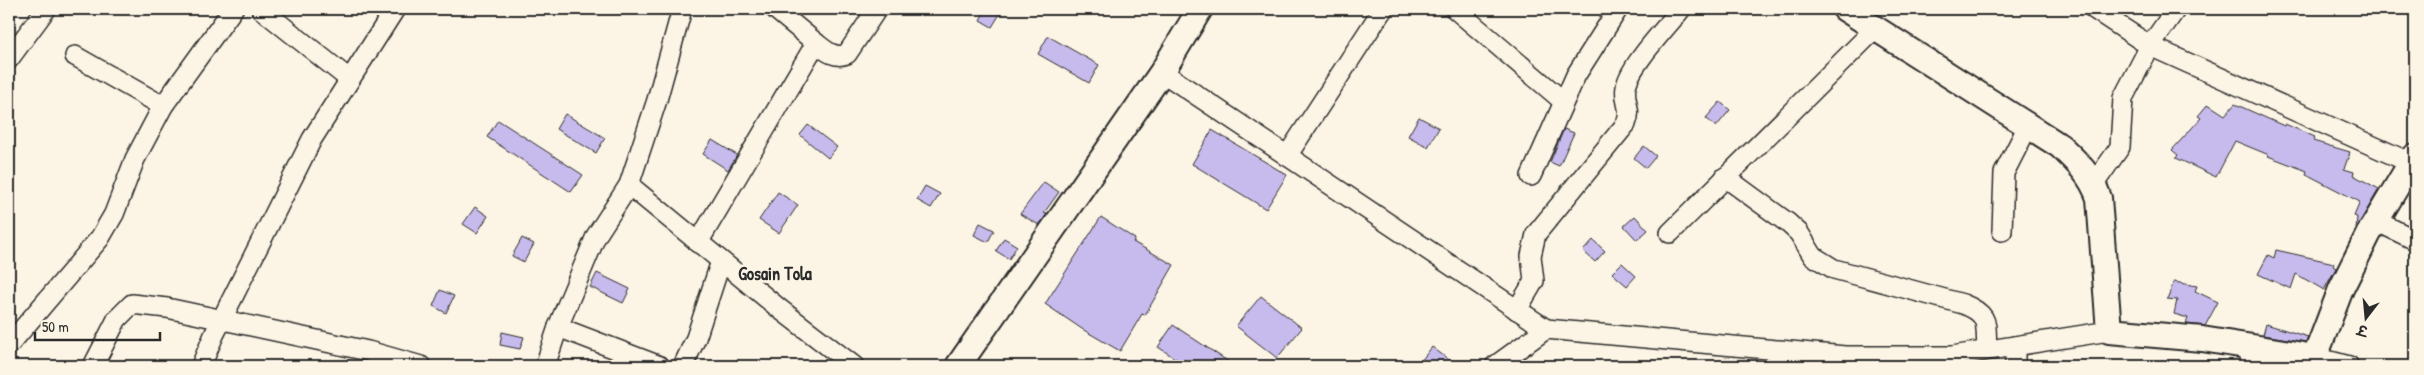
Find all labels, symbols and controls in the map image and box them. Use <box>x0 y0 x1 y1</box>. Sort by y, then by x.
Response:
district label: Gosain Tola <box>738 261 813 286</box>
north arrow <box>2342 292 2392 342</box>
scale bar <box>35 310 160 342</box>
text: 50 m <box>42 316 69 337</box>
text: उ <box>2354 320 2371 342</box>

